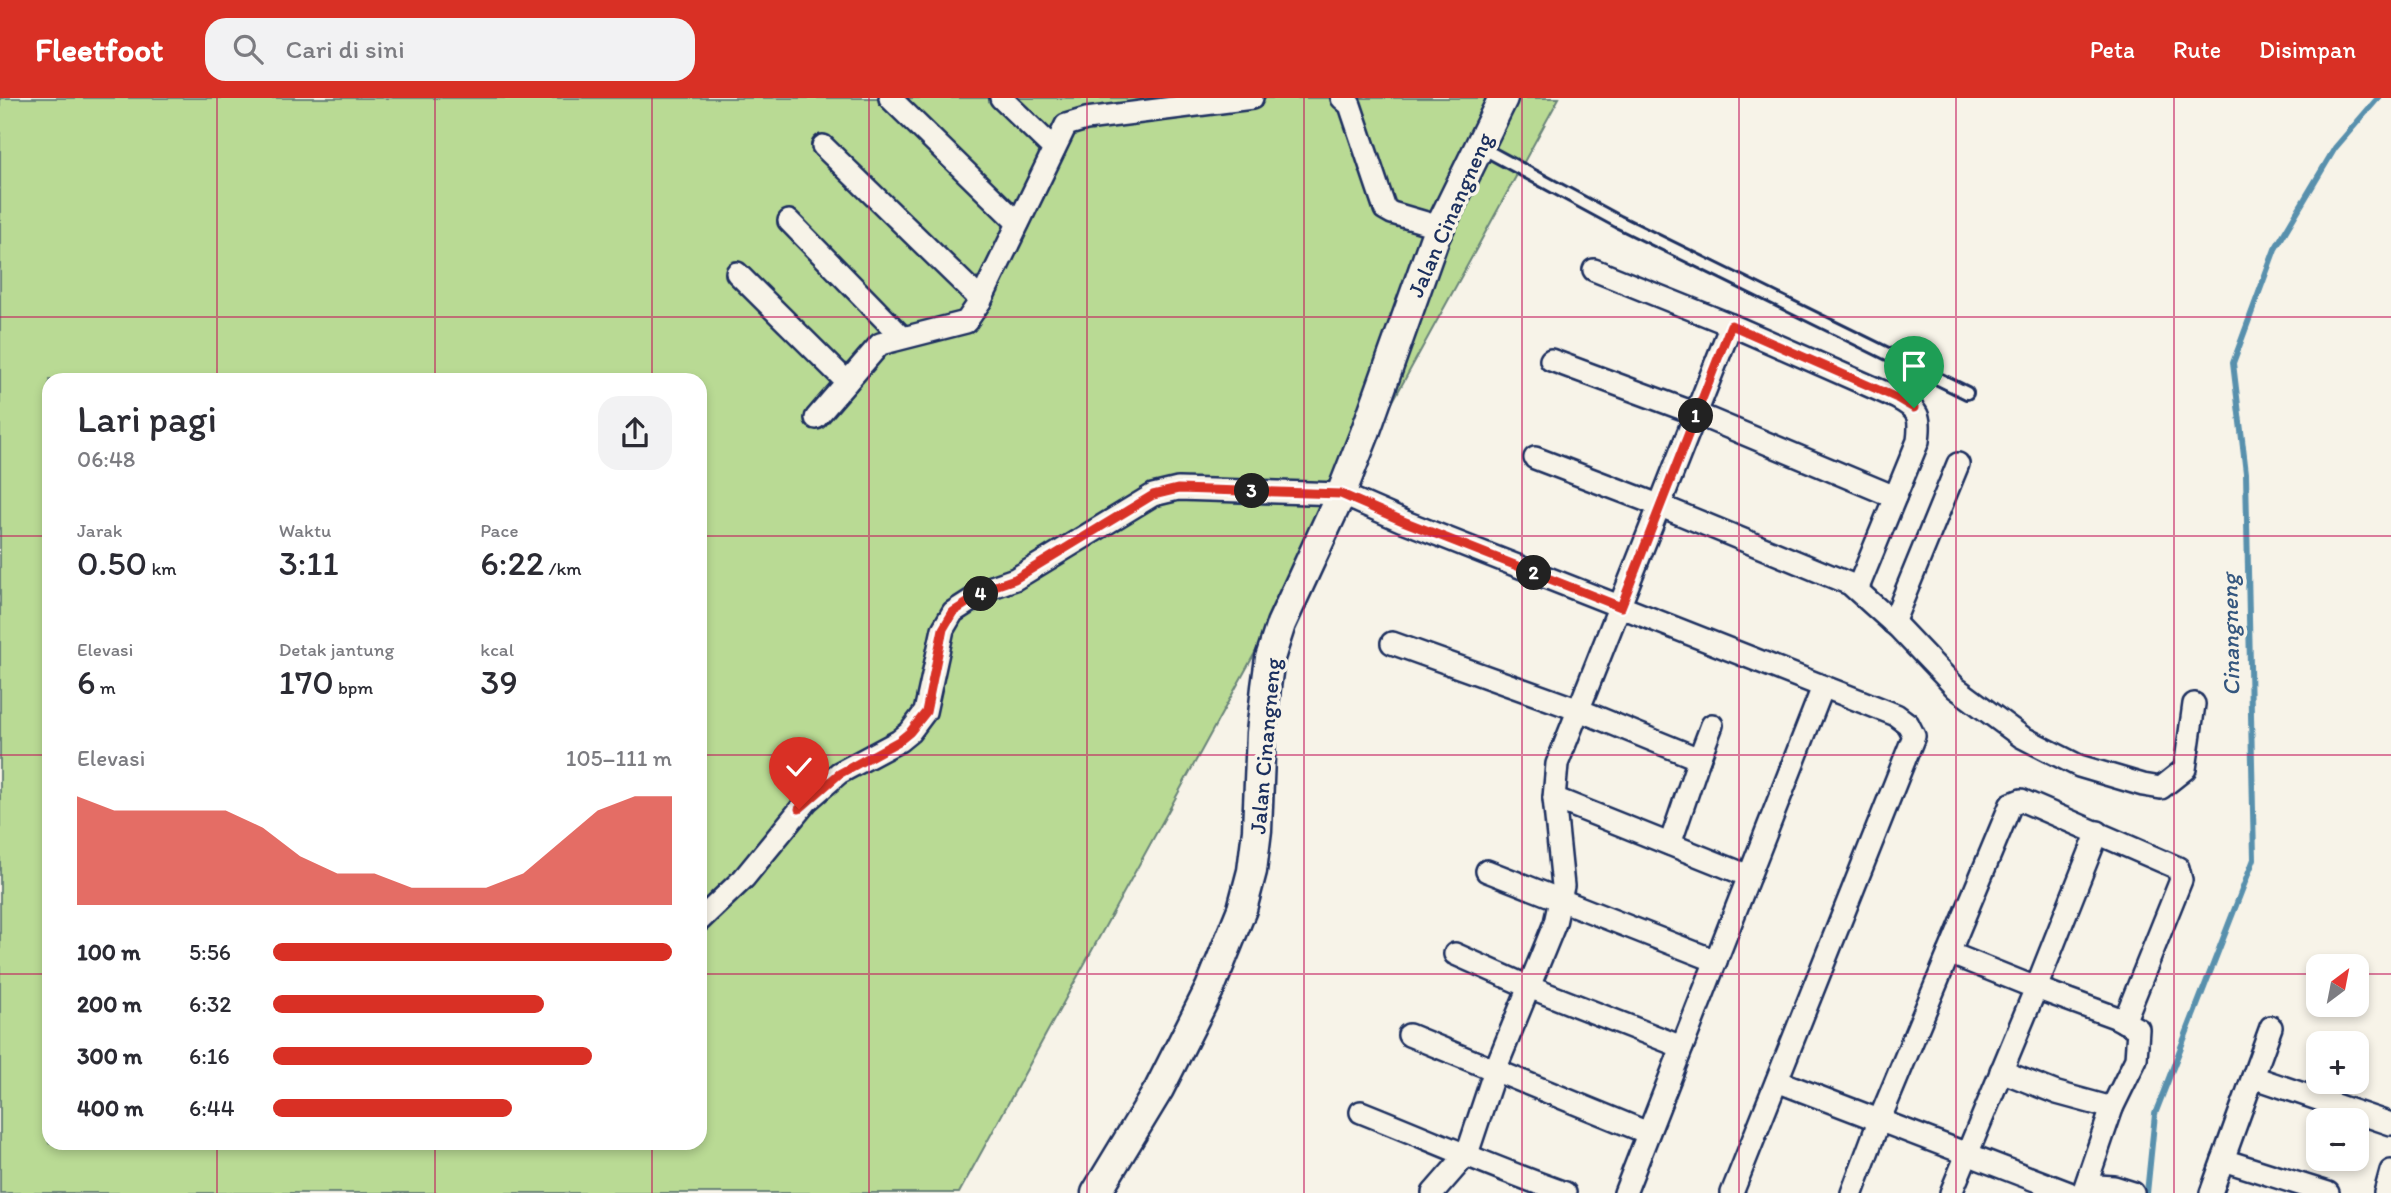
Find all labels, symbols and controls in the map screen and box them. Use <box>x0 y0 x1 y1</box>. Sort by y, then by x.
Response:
search box <box>205 18 695 81</box>
text: Fleetfoot <box>35 30 163 69</box>
icon: search <box>229 30 267 68</box>
text: Cari di sini <box>285 33 405 65</box>
text: Peta <box>2090 35 2135 64</box>
text: Rute <box>2173 35 2221 64</box>
text: Disimpan <box>2259 35 2356 64</box>
street label: Jalan Cinangneng <box>1401 128 1499 302</box>
pin <box>1884 336 1944 408</box>
icon: arrive <box>1895 347 1933 385</box>
text: Lari pagi <box>77 396 217 442</box>
button: share <box>598 396 672 470</box>
pin: 1 <box>1678 398 1714 434</box>
text: 1 <box>1691 404 1700 427</box>
text: 06:48 <box>77 445 135 473</box>
pin: 3 <box>1234 474 1270 508</box>
text: 3 <box>1246 479 1257 502</box>
text: Jarak <box>77 519 122 542</box>
text: Waktu <box>279 519 331 542</box>
text: Pace <box>480 519 518 542</box>
text: 0.50 <box>77 542 147 584</box>
text: 3:11 <box>279 542 339 584</box>
text: 6:22 <box>480 542 544 584</box>
pin: 2 <box>1516 556 1552 590</box>
text: km <box>147 557 177 580</box>
text: /km <box>544 557 582 580</box>
text: 2 <box>1529 561 1539 584</box>
water label: Cinangneng <box>2214 571 2246 696</box>
pin: 4 <box>964 576 998 612</box>
text: 4 <box>975 582 986 605</box>
text: Elevasi <box>77 638 133 661</box>
text: Detak jantung <box>279 638 394 661</box>
text: kcal <box>480 638 514 661</box>
street label: Jalan Cinangneng <box>1243 656 1287 835</box>
text: 6 <box>77 661 96 703</box>
text: 170 <box>279 661 334 703</box>
text: 39 <box>480 661 518 703</box>
text: m <box>96 676 116 699</box>
text: bpm <box>334 676 373 699</box>
pin <box>769 737 829 809</box>
text: Elevasi <box>77 744 145 772</box>
text: 105–111 m <box>566 744 672 772</box>
icon: check <box>780 748 818 786</box>
text: 100 m <box>77 938 141 966</box>
text: 5:56 <box>189 938 231 966</box>
north arrow <box>2306 954 2370 1017</box>
map controls <box>2306 954 2369 1171</box>
text: 200 m <box>77 990 142 1018</box>
text: 6:32 <box>189 990 231 1018</box>
button: + <box>2306 1031 2369 1094</box>
text: 300 m <box>77 1042 142 1070</box>
text: 6:16 <box>189 1042 230 1070</box>
text: 400 m <box>77 1094 144 1122</box>
text: 6:44 <box>189 1094 234 1122</box>
button: − <box>2306 1108 2369 1171</box>

